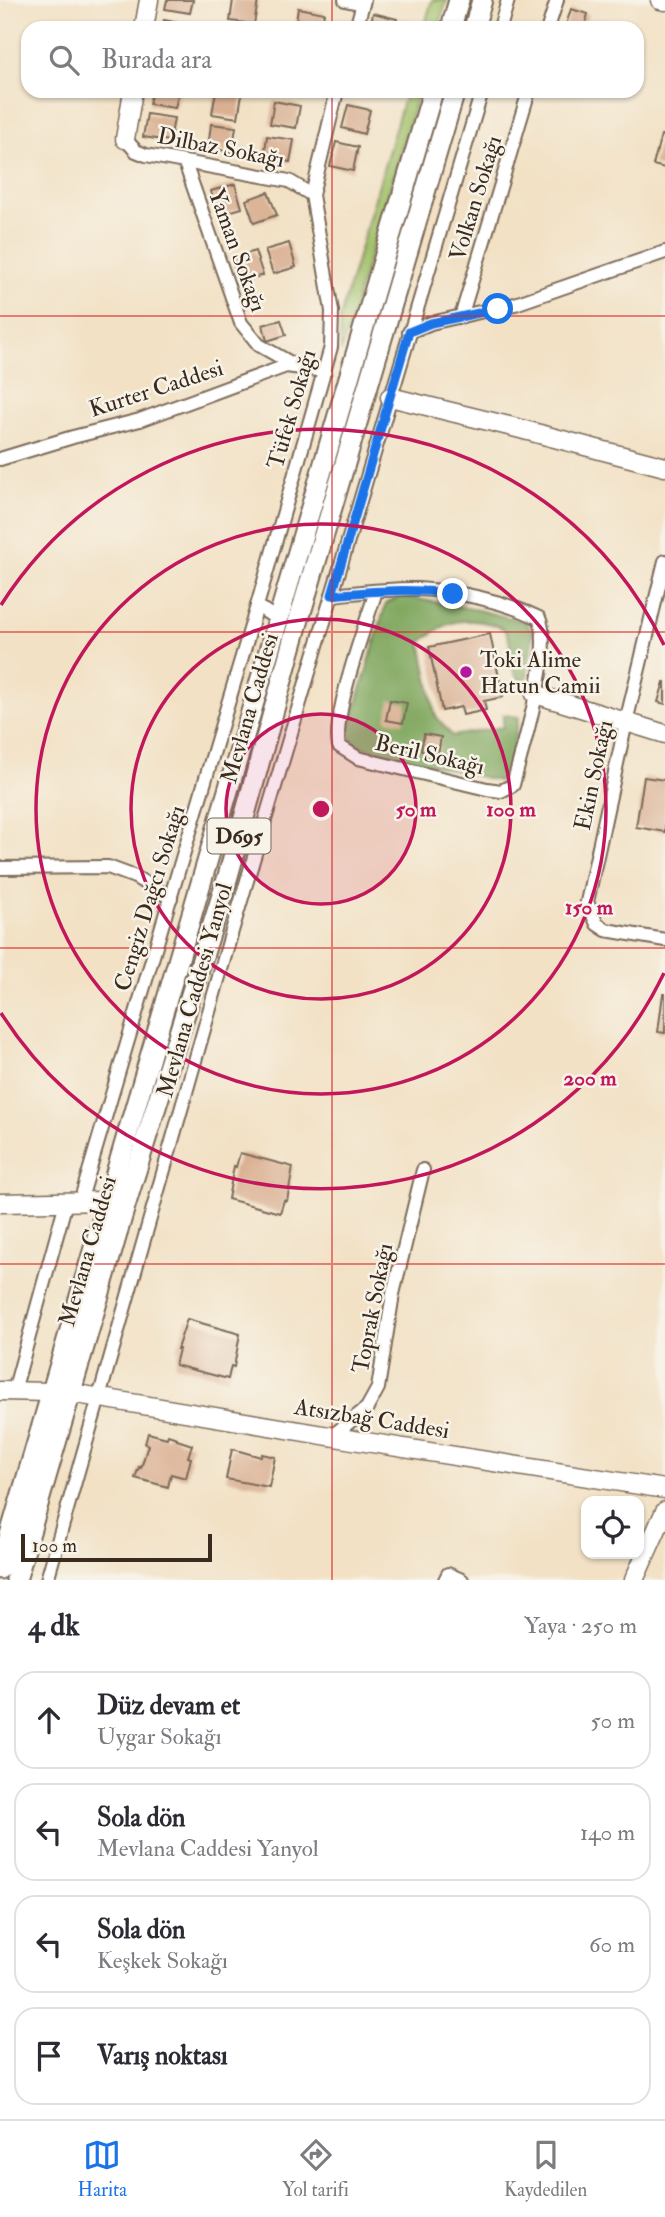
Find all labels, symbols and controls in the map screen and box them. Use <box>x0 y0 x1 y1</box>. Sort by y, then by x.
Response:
search box <box>21 21 644 98</box>
icon: search <box>45 41 83 79</box>
text: Burada ara <box>101 44 212 76</box>
street label: Dilbaz Sokağı <box>155 121 287 174</box>
street label: Volkan Sokağı <box>443 132 508 264</box>
street label: Yaman Sokağı <box>202 185 273 316</box>
route start <box>482 293 513 324</box>
street label: Tüfek Sokağı <box>261 346 322 472</box>
street label: Kurter Caddesi <box>86 353 227 424</box>
route end <box>437 578 468 609</box>
street label: Mevlana Caddesi <box>214 630 285 787</box>
place label: Toki Alime Hatun Camii <box>480 645 601 700</box>
marker: Toki Alime Hatun Camii <box>458 664 474 680</box>
street label: Ekin Sokağı <box>568 717 619 833</box>
street label: Beril Sokağı <box>372 728 488 781</box>
text: 50 m <box>396 796 437 823</box>
text: 100 m <box>486 796 537 823</box>
centre of rings <box>309 797 333 821</box>
street label: Cengiz Dağcı Sokağı <box>107 802 192 995</box>
road number: D695 <box>208 818 270 854</box>
street label: Mevlana Caddesi Yanyol <box>150 880 239 1101</box>
text: 150 m <box>565 894 614 921</box>
text: 200 m <box>564 1065 617 1092</box>
street label: Mevlana Caddesi <box>52 1173 123 1330</box>
street label: Toprak Sokağı <box>346 1240 400 1376</box>
street label: Atsızbağ Caddesi <box>291 1392 452 1445</box>
map controls <box>581 1496 644 1559</box>
button: locate <box>581 1496 644 1559</box>
scale bar <box>21 1531 212 1563</box>
text: 100 m <box>32 1534 77 1558</box>
text: 4 dk <box>28 1607 80 1644</box>
text: Yaya · 250 m <box>524 1611 637 1640</box>
text: Düz devam et <box>97 1690 240 1722</box>
icon: ahead <box>30 1701 68 1739</box>
text: 50 m <box>591 1706 635 1735</box>
text: Uygar Sokağı <box>97 1722 222 1751</box>
text: Sola dön <box>97 1802 185 1834</box>
icon: left <box>30 1813 68 1851</box>
text: 140 m <box>580 1818 635 1847</box>
text: Mevlana Caddesi Yanyol <box>97 1834 319 1863</box>
text: Sola dön <box>97 1914 185 1946</box>
icon: left <box>30 1925 68 1963</box>
text: 60 m <box>589 1930 635 1959</box>
text: Keşkek Sokağı <box>97 1946 228 1975</box>
icon: arrive <box>30 2037 68 2075</box>
text: Varış noktası <box>97 2040 228 2072</box>
tab: Harita <box>78 2136 127 2202</box>
tab: Yol tarifi <box>282 2136 349 2202</box>
tab: Kaydedilen <box>504 2136 587 2202</box>

